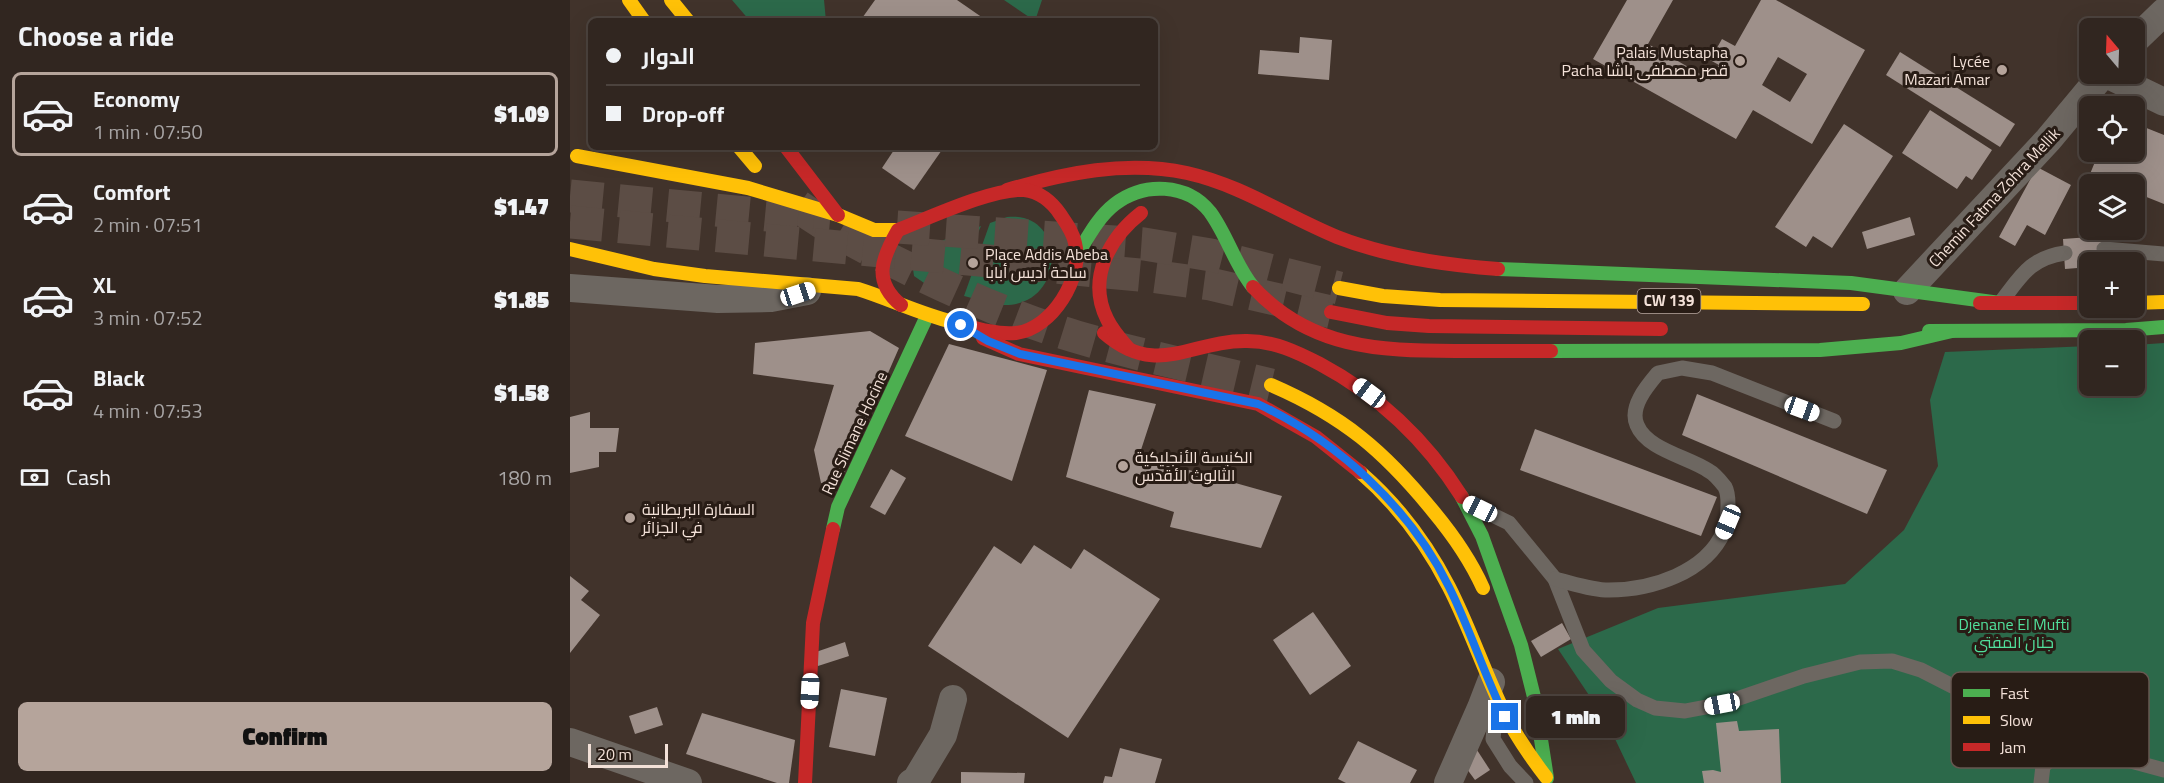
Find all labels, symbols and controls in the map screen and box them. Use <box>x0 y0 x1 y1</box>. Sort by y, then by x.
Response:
text: Choose a ride <box>18 15 174 56</box>
north arrow <box>2079 18 2145 84</box>
map controls <box>2079 18 2145 396</box>
text: الدوار <box>642 39 695 73</box>
place label: Palais Mustapha Pacha قصر مصطفى باشا <box>1562 40 1728 82</box>
place label: Lycée Mazari Amar <box>1904 49 1990 91</box>
marker: Palais Mustapha Pacha قصر مصطفى باشا <box>1733 54 1747 68</box>
marker: Lycée Mazari Amar <box>1995 63 2009 77</box>
text: Economy <box>93 82 180 116</box>
icon: car <box>21 87 75 141</box>
button: locate <box>2079 96 2145 162</box>
text: $1.09 <box>494 97 549 131</box>
text: Drop-off <box>642 97 724 131</box>
text: 1 min · 07:50 <box>93 116 203 147</box>
street label: Chemin Fatma Zohra Mellik <box>1923 122 2066 272</box>
button: layers <box>2079 174 2145 240</box>
text: Comfort <box>93 175 171 209</box>
icon: car <box>21 180 75 234</box>
text: $1.47 <box>494 190 549 224</box>
text: 2 min · 07:51 <box>93 209 203 240</box>
place label: Place Addis Abeba ساحة أديس أبابا <box>985 242 1108 284</box>
button: + <box>2079 252 2145 318</box>
marker: Place Addis Abeba ساحة أديس أبابا <box>966 256 980 270</box>
text: XL <box>93 268 116 302</box>
icon: car <box>21 273 75 327</box>
car <box>778 280 818 308</box>
text: $1.85 <box>494 283 549 317</box>
road number: CW 139 <box>1638 289 1700 313</box>
text: 3 min · 07:52 <box>93 302 203 333</box>
route start <box>947 311 974 338</box>
button: − <box>2079 330 2145 396</box>
text: Black <box>93 361 145 395</box>
icon: car <box>21 366 75 420</box>
street label: Rue Slimane Hocine <box>815 367 893 499</box>
car <box>1349 375 1389 411</box>
text: $1.58 <box>494 376 549 410</box>
car <box>1782 394 1822 424</box>
text: 4 min · 07:53 <box>93 395 203 426</box>
place label: الكنيسة الأنجليكية الثالوث الأقدس <box>1135 445 1253 487</box>
marker: الكنيسة الأنجليكية الثالوث الأقدس <box>1116 459 1130 473</box>
text: Cash <box>66 460 111 494</box>
icon: cash <box>18 461 51 494</box>
text: 180 m <box>497 462 552 493</box>
car <box>1460 493 1500 525</box>
place label: السفارة البريطانية في الجزائر <box>641 497 755 541</box>
car <box>1713 502 1743 542</box>
marker: السفارة البريطانية في الجزائر <box>623 511 637 525</box>
park label: Djenane El Mufti جنان المفتي <box>1958 612 2070 656</box>
legend <box>1951 672 2149 768</box>
car <box>800 673 820 709</box>
text: Fast <box>2000 681 2029 705</box>
car <box>1703 692 1741 716</box>
callout: 1 min <box>1526 696 1625 738</box>
text: 1 min <box>1551 701 1600 732</box>
button: Confirm <box>18 702 552 771</box>
route end <box>1491 703 1518 730</box>
text: Slow <box>2000 708 2033 732</box>
text: Jam <box>2000 735 2026 759</box>
scale bar <box>588 741 668 768</box>
text: 20 m <box>597 742 632 766</box>

